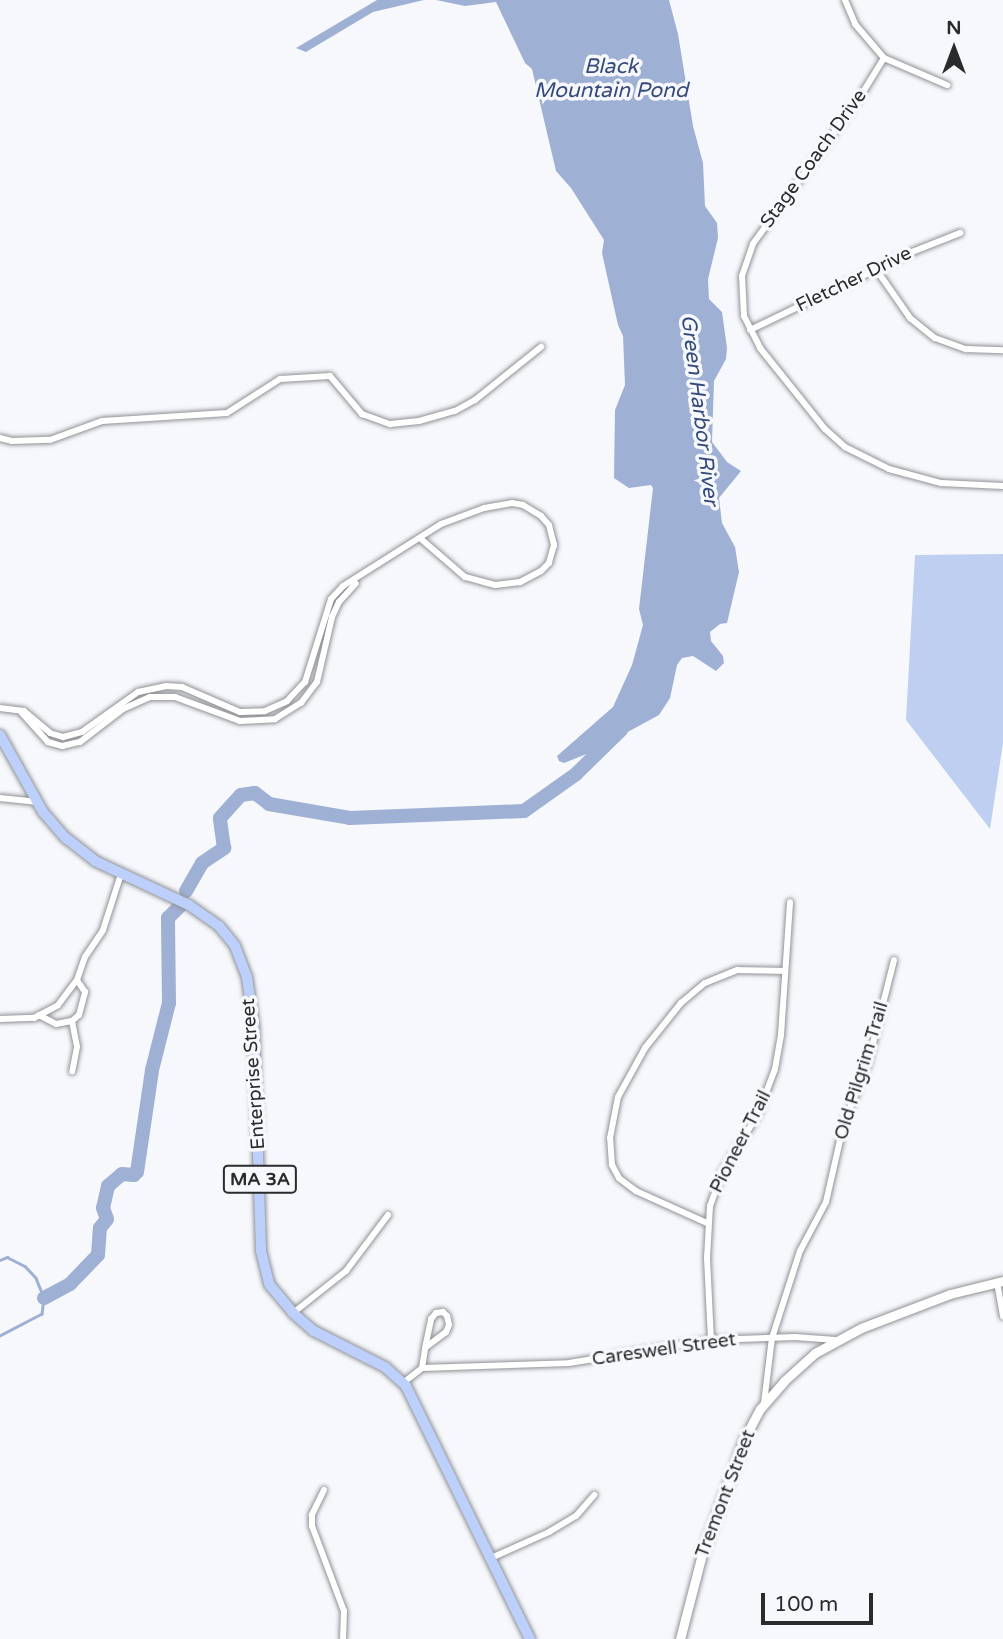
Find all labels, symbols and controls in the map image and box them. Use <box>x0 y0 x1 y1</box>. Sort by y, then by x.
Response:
north arrow <box>919 14 989 84</box>
text: N <box>946 17 962 39</box>
water label: Black Mountain Pond <box>534 54 688 104</box>
street label: Stage Coach Drive <box>756 85 872 233</box>
street label: Fletcher Drive <box>793 242 915 318</box>
water label: Green Harbor River <box>675 313 723 507</box>
street label: Enterprise Street <box>237 998 271 1150</box>
street label: Old Pilgrim Trail <box>830 999 894 1143</box>
street label: Pioneer Trail <box>705 1087 777 1197</box>
road number: MA 3A <box>222 1164 298 1194</box>
street label: Careswell Street <box>591 1329 737 1371</box>
street label: Tremont Street <box>691 1427 761 1561</box>
scale bar <box>765 1580 877 1624</box>
text: 100 m <box>774 1592 838 1617</box>

